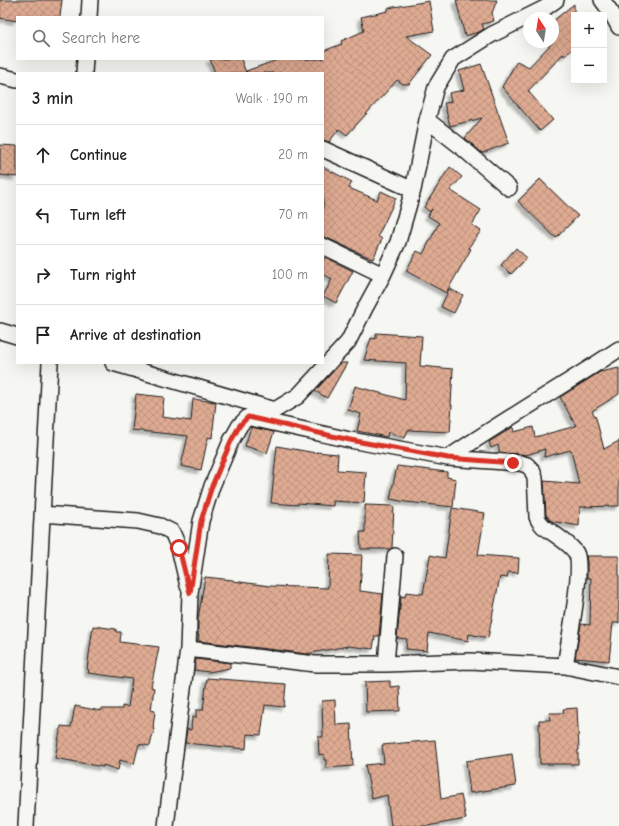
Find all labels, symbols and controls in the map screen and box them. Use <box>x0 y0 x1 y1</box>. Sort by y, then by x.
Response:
north arrow <box>523 12 559 48</box>
map controls <box>571 12 607 84</box>
button: + <box>571 12 607 48</box>
search box <box>16 16 324 60</box>
icon: search <box>30 27 52 49</box>
text: Search here <box>62 29 140 47</box>
button: − <box>571 48 607 84</box>
text: 3 min <box>32 89 73 108</box>
text: Walk · 190 m <box>236 91 308 106</box>
icon: ahead <box>32 144 54 166</box>
text: Continue <box>70 146 127 164</box>
text: 20 m <box>278 147 308 162</box>
icon: left <box>32 204 54 226</box>
text: Turn left <box>70 206 126 224</box>
text: 70 m <box>279 207 308 222</box>
icon: right <box>32 264 54 286</box>
text: Turn right <box>70 266 136 284</box>
text: 100 m <box>272 267 308 282</box>
icon: arrive <box>32 324 54 346</box>
text: Arrive at destination <box>70 326 201 344</box>
route end <box>504 454 522 472</box>
route start <box>170 539 188 557</box>

